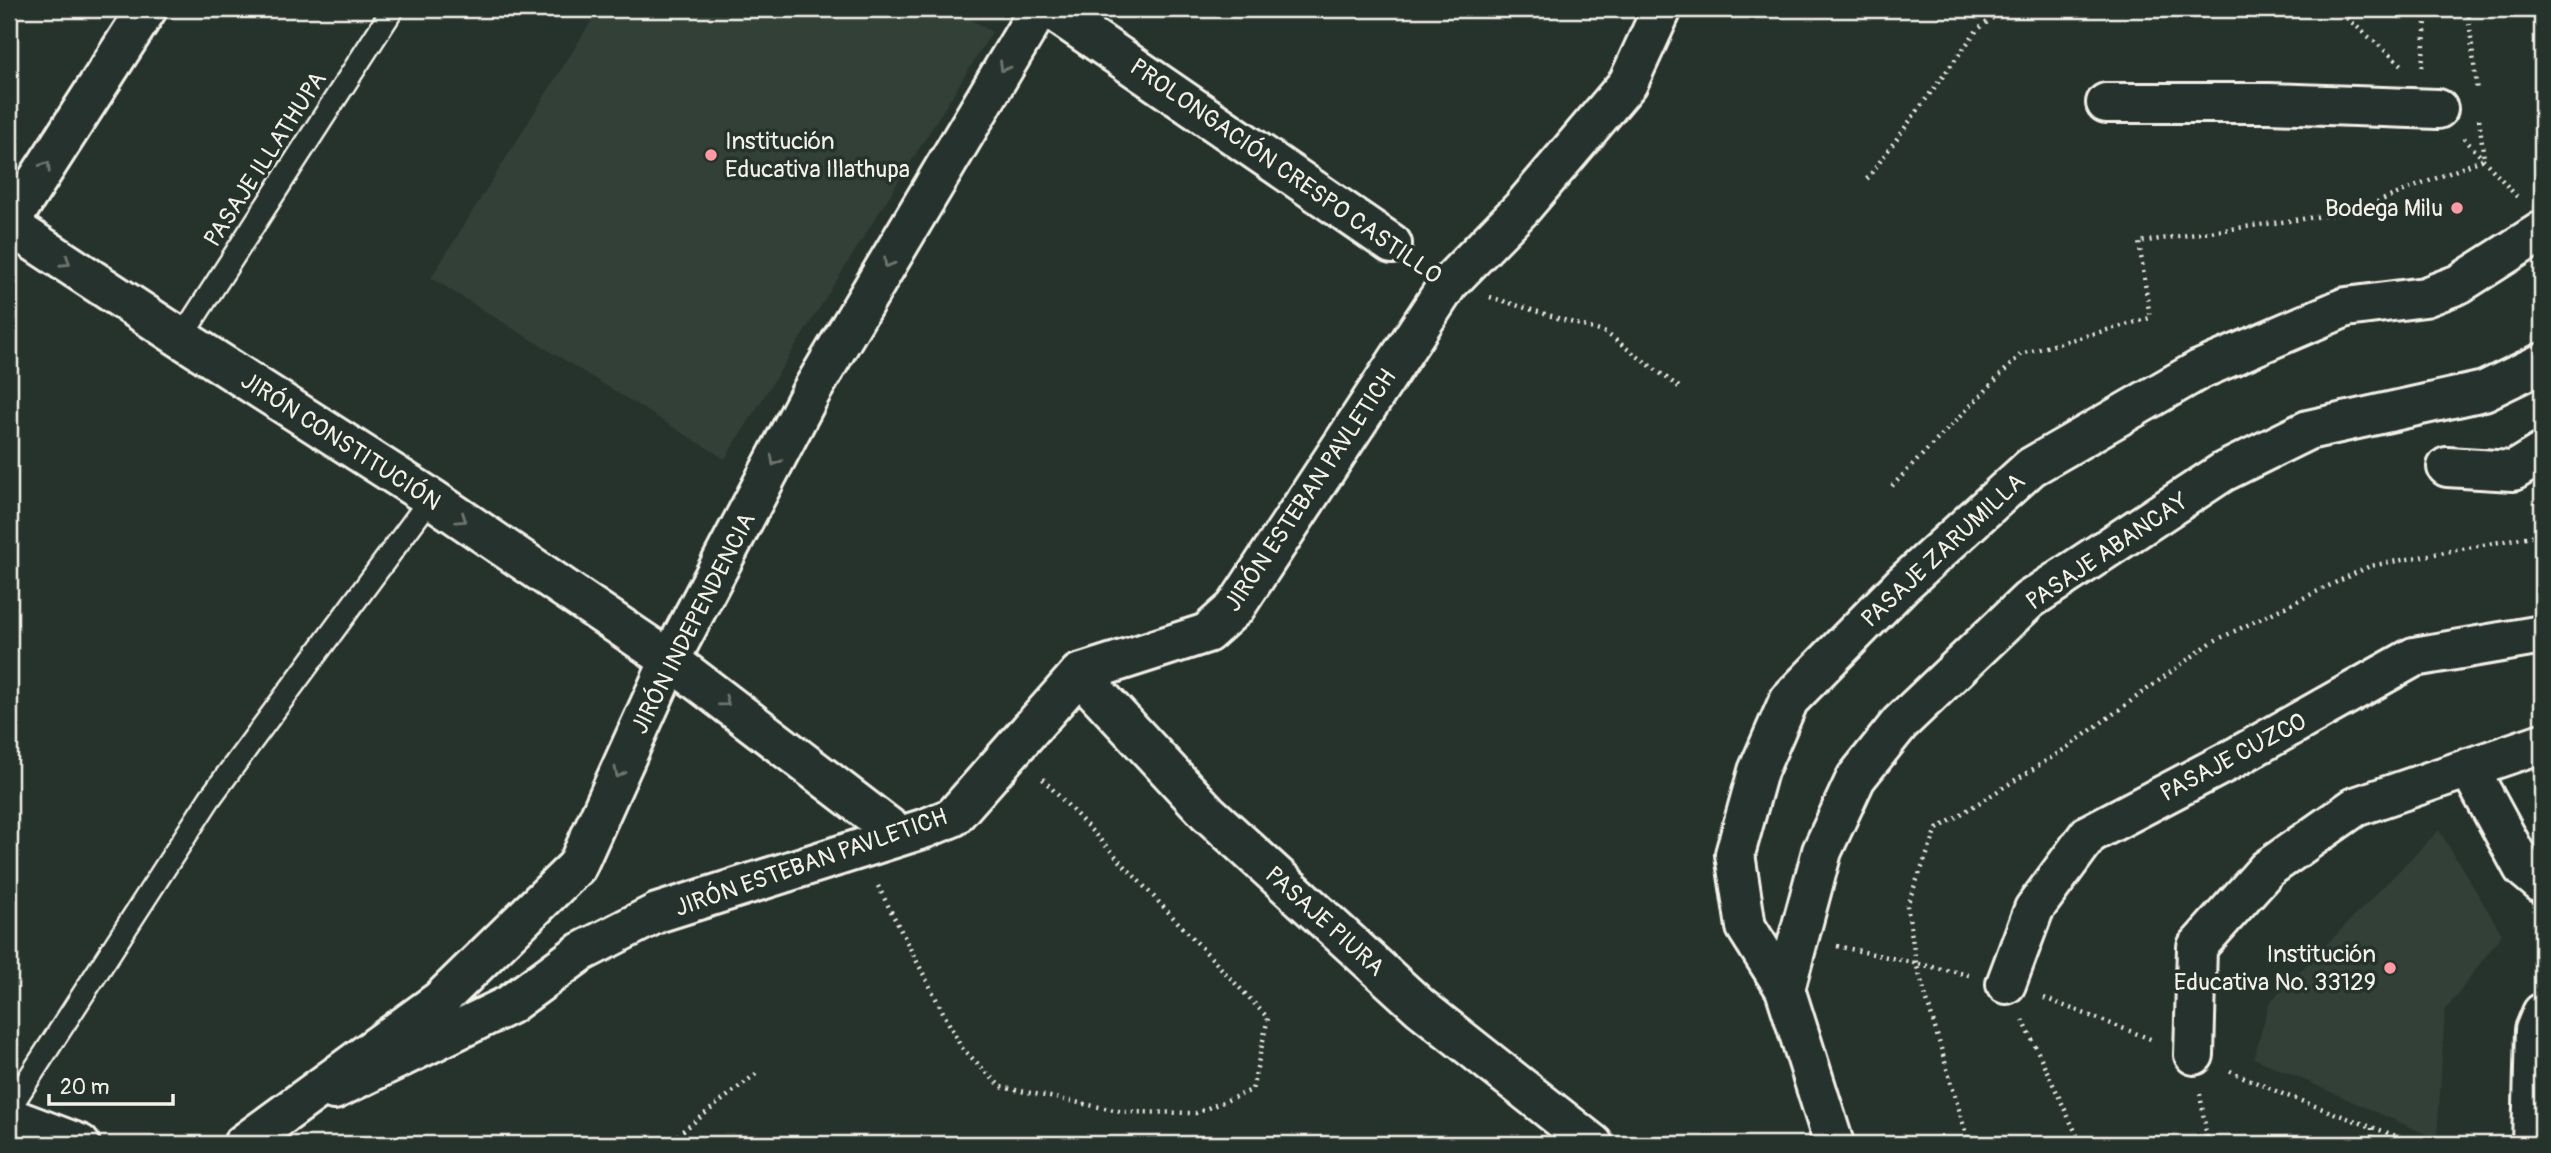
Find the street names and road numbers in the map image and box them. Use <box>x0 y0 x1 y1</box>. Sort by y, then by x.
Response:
street label: PROLONGACIÓN CRESPO CASTILLO <box>1124 52 1448 290</box>
street label: PASAJE ILLATHUPA <box>198 66 333 252</box>
street label: JIRÓN ESTEBAN PAVLETICH <box>1218 363 1402 617</box>
street label: JIRÓN CONSTITUCIÓN <box>235 365 447 517</box>
street label: PASAJE ZARUMILLA <box>1855 467 2031 634</box>
street label: PASAJE ABANCAY <box>2021 486 2194 616</box>
street label: JIRÓN INDEPENDENCIA <box>624 507 762 739</box>
street label: PASAJE CUZCO <box>2155 707 2311 808</box>
street label: JIRÓN ESTEBAN PAVLETICH <box>671 801 951 923</box>
street label: PASAJE PIURA <box>1259 860 1390 982</box>

